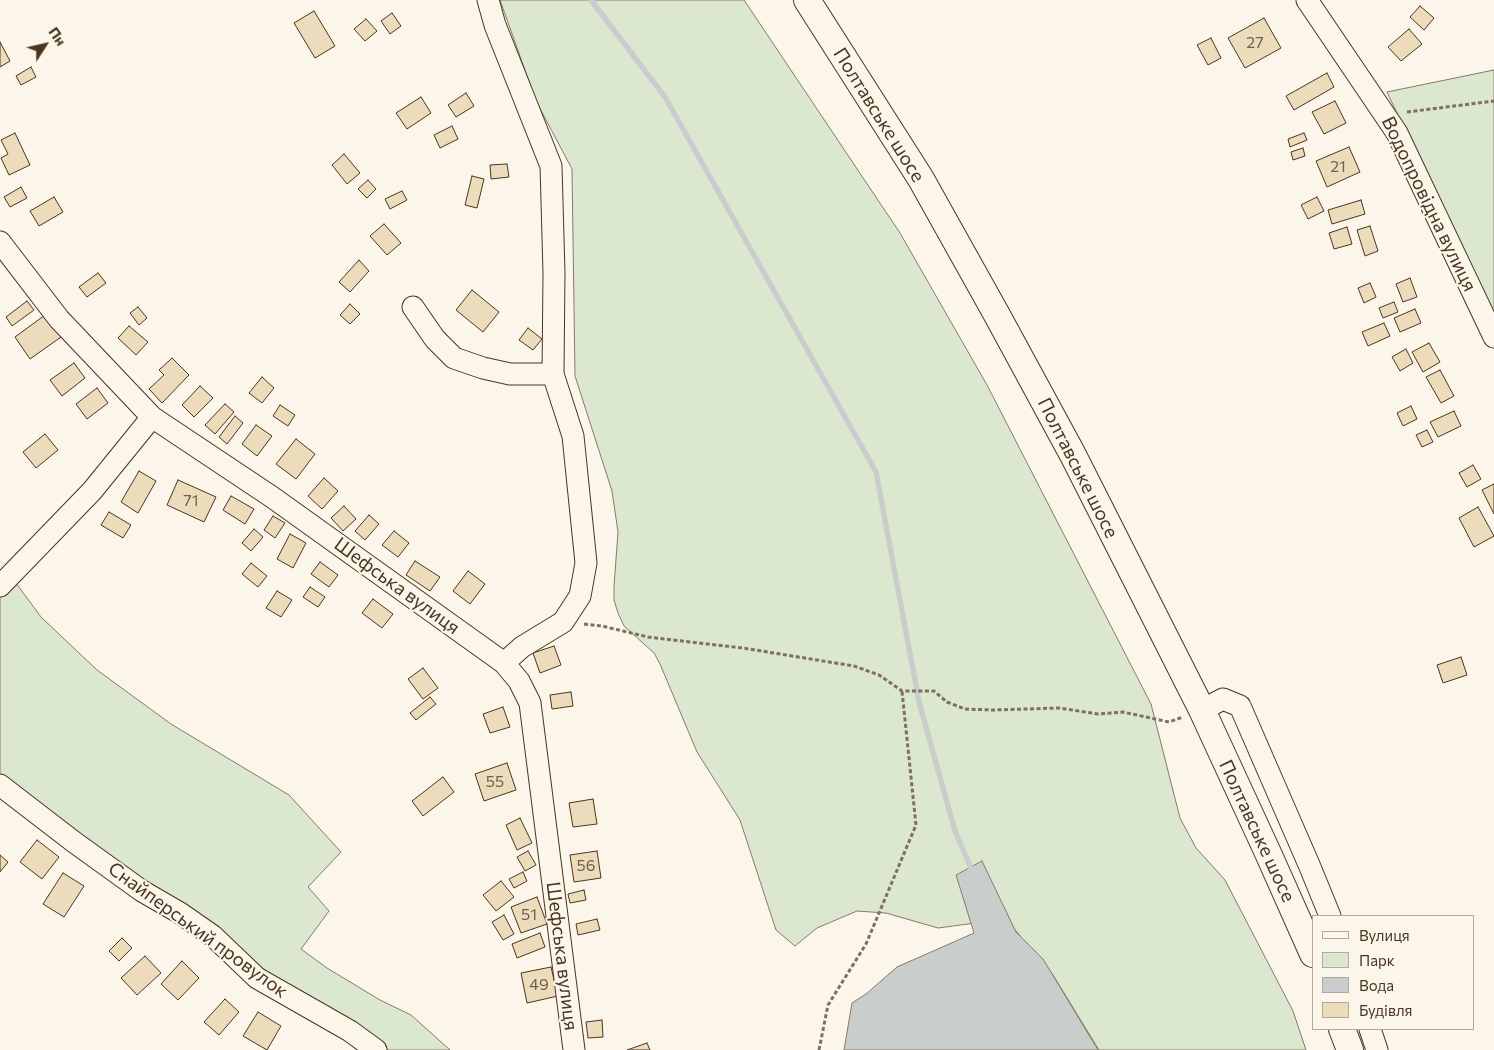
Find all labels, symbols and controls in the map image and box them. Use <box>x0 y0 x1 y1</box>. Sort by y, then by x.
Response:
north arrow <box>20 20 70 70</box>
text: Пн <box>45 24 70 49</box>
house number: 27 <box>1246 33 1264 53</box>
street label: Полтавське шосе <box>828 44 930 186</box>
street label: Водопровідна вулиця <box>1377 113 1481 295</box>
house number: 21 <box>1330 157 1346 177</box>
street label: Полтавське шосе <box>1033 394 1123 542</box>
house number: 71 <box>183 491 199 511</box>
street label: Шефська вулиця <box>330 533 464 639</box>
street label: Полтавське шосе <box>1214 756 1300 906</box>
house number: 55 <box>486 772 504 792</box>
house number: 56 <box>577 856 595 876</box>
street label: Снайперський провулок <box>104 857 292 1003</box>
street label: Шефська вулиця <box>542 880 582 1032</box>
house number: 51 <box>521 905 537 925</box>
legend <box>1312 915 1474 1030</box>
text: Вулиця <box>1359 926 1410 944</box>
text: Парк <box>1359 951 1395 969</box>
house number: 49 <box>529 975 549 995</box>
text: Вода <box>1359 976 1394 994</box>
text: Будівля <box>1359 1001 1412 1019</box>

